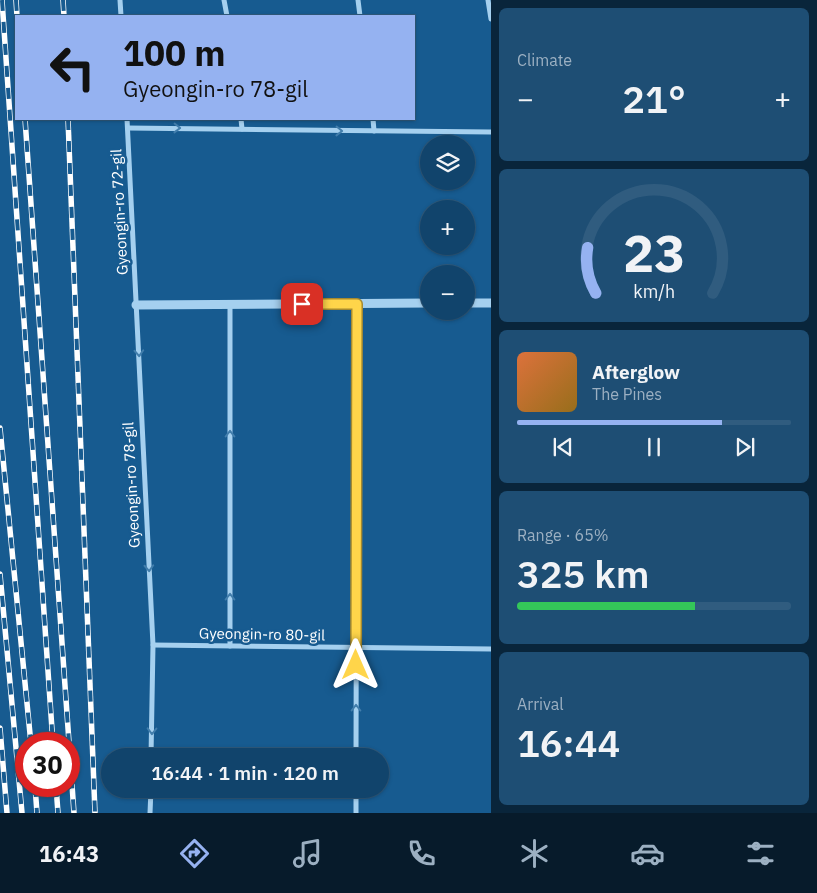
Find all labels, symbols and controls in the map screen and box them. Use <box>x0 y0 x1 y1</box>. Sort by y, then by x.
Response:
text: 100 m <box>123 30 226 76</box>
icon: left <box>40 35 105 100</box>
text: Climate <box>517 50 572 70</box>
text: Gyeongin-ro 78-gil <box>123 74 308 103</box>
text: 21° <box>622 74 686 123</box>
text: − <box>517 80 534 117</box>
text: + <box>774 80 791 117</box>
one-way arrow <box>173 123 181 134</box>
one-way arrow <box>336 125 344 136</box>
map controls <box>420 135 475 320</box>
button: layers <box>420 135 475 190</box>
street label: Gyeongin-ro 72-gil <box>106 148 132 276</box>
button: + <box>420 200 475 255</box>
text: 23 <box>623 219 685 286</box>
button: − <box>420 265 475 320</box>
text: km/h <box>633 280 675 303</box>
pin <box>281 283 323 325</box>
icon: arrive <box>288 290 316 318</box>
one-way arrow <box>133 350 144 358</box>
text: Afterglow <box>592 360 680 384</box>
text: The Pines <box>592 384 662 404</box>
street label: Gyeongin-ro 78-gil <box>118 421 144 549</box>
one-way arrow <box>225 430 235 438</box>
icon: previous <box>549 433 577 461</box>
icon: pause <box>640 433 668 461</box>
icon: next <box>731 433 759 461</box>
text: Range · 65% <box>517 525 609 545</box>
text: 325 km <box>517 549 649 598</box>
one-way arrow <box>144 564 155 572</box>
one-way arrow <box>225 593 235 600</box>
street label: Gyeongin-ro 80-gil <box>199 623 325 645</box>
position arrow <box>329 638 381 690</box>
text: Arrival <box>517 694 564 714</box>
one-way arrow <box>351 703 361 711</box>
text: 16:44 <box>517 718 620 767</box>
one-way arrow <box>147 727 157 735</box>
speed limit sign: 30 <box>15 732 80 797</box>
text: 16:44 · 1 min · 120 m <box>151 761 339 785</box>
icon: directions <box>177 836 212 871</box>
icon: music <box>290 836 325 871</box>
icon: phone <box>404 836 439 871</box>
icon: climate <box>517 836 552 871</box>
icon: car <box>630 836 665 871</box>
icon: filters <box>743 836 778 871</box>
text: 16:43 <box>39 839 99 868</box>

